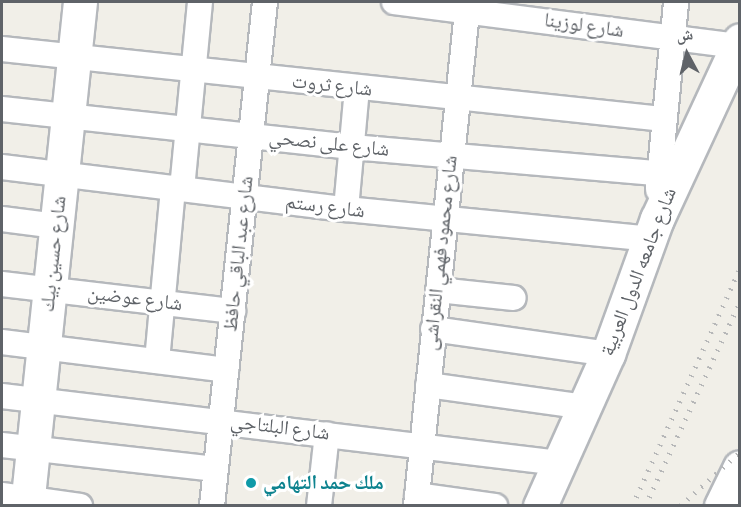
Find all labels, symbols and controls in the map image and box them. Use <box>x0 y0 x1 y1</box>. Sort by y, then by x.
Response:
street label: شارع لوزينا <box>543 9 625 43</box>
north arrow <box>657 24 717 84</box>
text: ش <box>675 25 694 46</box>
street label: شارع ثروت <box>290 70 374 102</box>
street label: شارع على نصحي <box>267 126 391 162</box>
street label: شارع محمود فهمي النقراشى <box>419 154 463 352</box>
street label: شارع عبد الباقي حافظ <box>219 175 259 333</box>
street label: شارع جامعه الدول العربية <box>596 184 682 360</box>
street label: شارع رستم <box>284 190 366 224</box>
street label: شارع حسين بيك <box>36 195 72 313</box>
street label: شارع عوضين <box>86 281 184 317</box>
street label: شارع البلتاجي <box>229 410 331 446</box>
place label: ملك حمد التهامي <box>263 471 384 495</box>
marker: ملك حمد التهامي <box>244 476 258 490</box>

